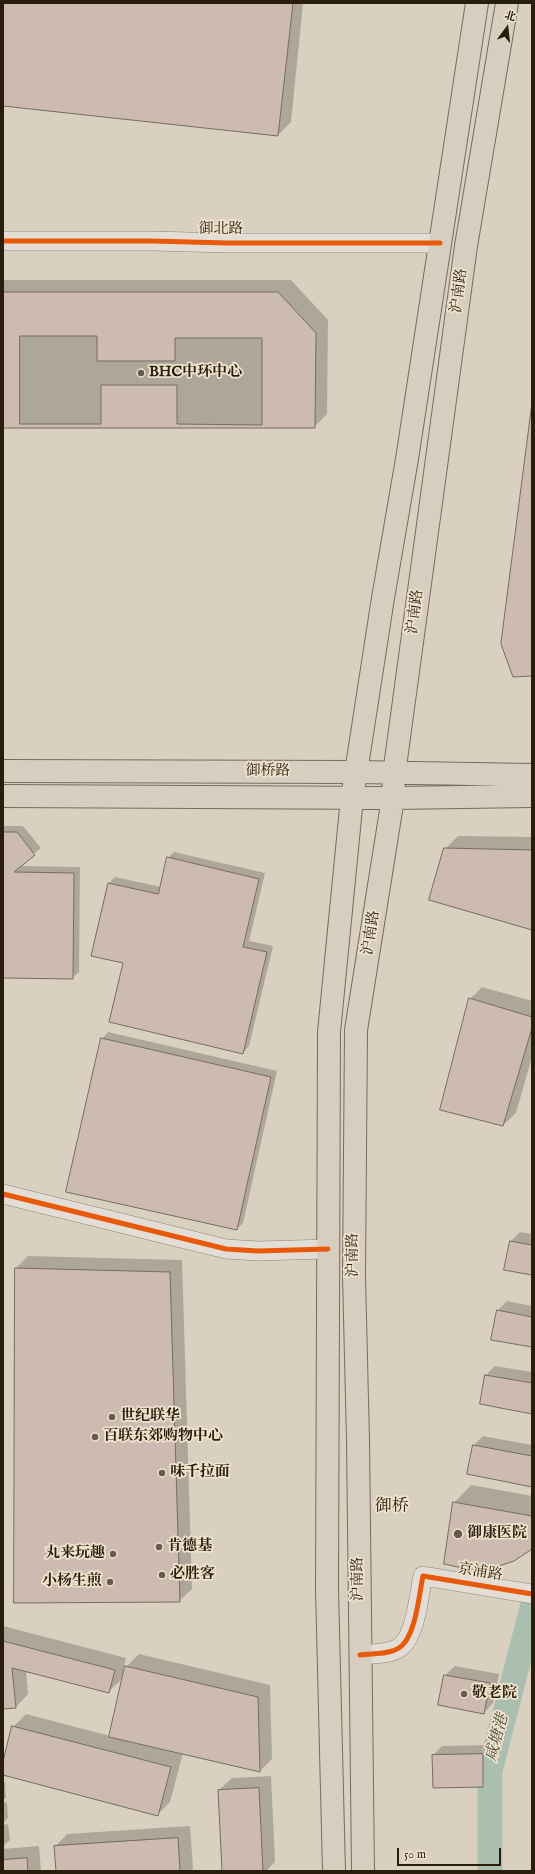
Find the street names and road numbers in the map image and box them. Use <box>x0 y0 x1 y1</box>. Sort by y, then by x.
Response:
street label: 御北路 <box>199 221 243 239</box>
street label: 沪南路 <box>448 267 472 315</box>
street label: 沪南路 <box>404 588 428 636</box>
street label: 御桥路 <box>246 763 290 781</box>
street label: 沪南路 <box>360 909 384 957</box>
street label: 沪南路 <box>345 1233 363 1277</box>
street label: 沪南路 <box>350 1557 368 1601</box>
street label: 京浦路 <box>456 1561 504 1585</box>

